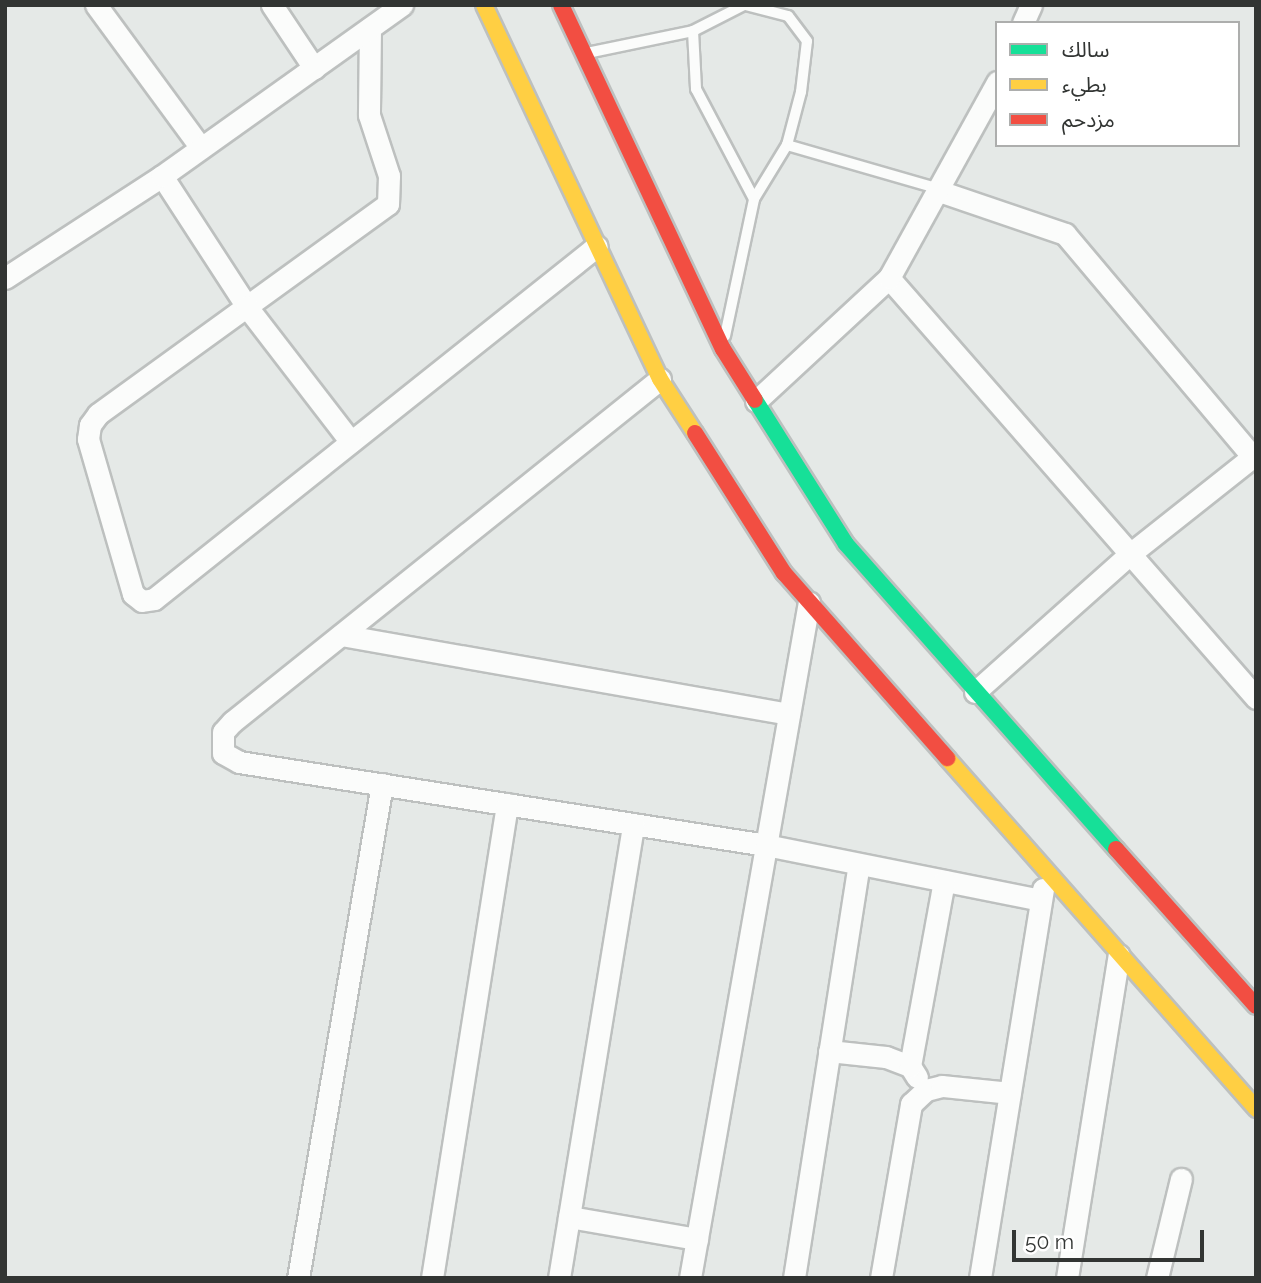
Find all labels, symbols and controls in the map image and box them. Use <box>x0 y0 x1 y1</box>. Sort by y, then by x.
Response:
legend <box>995 21 1240 147</box>
text: سالك <box>1062 37 1109 62</box>
text: بطيء <box>1062 72 1107 97</box>
text: مزدحم <box>1062 107 1115 132</box>
scale bar <box>1016 1216 1208 1260</box>
text: 50 m <box>1025 1229 1074 1254</box>

